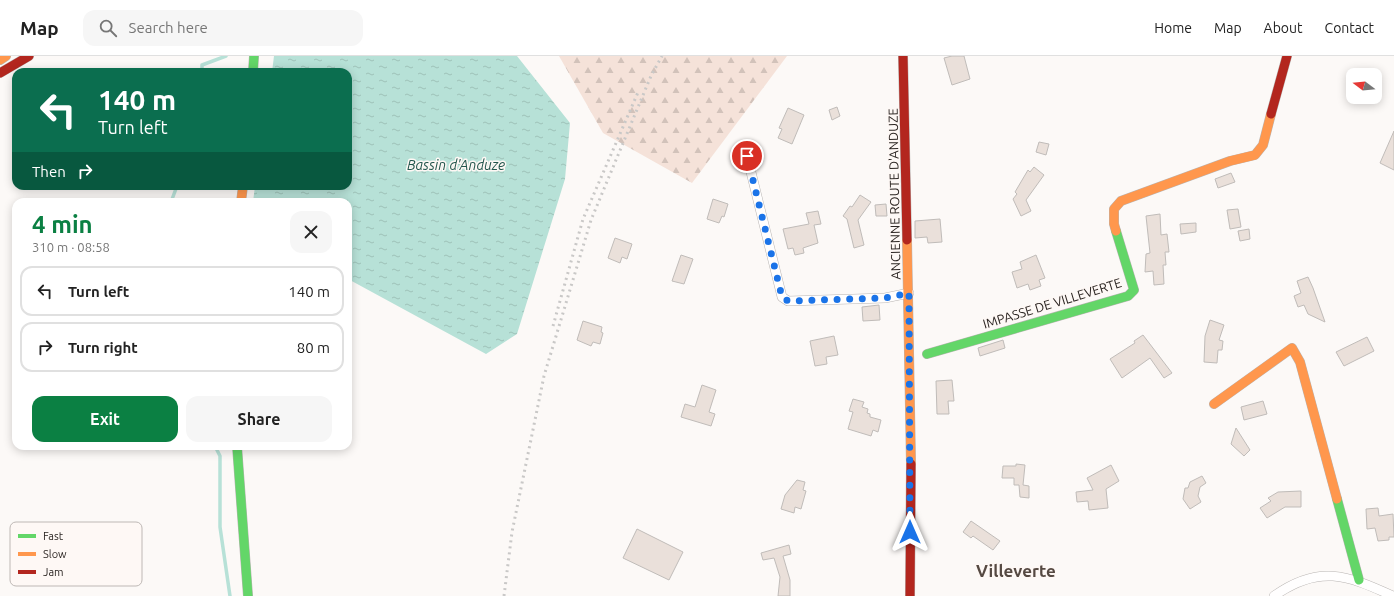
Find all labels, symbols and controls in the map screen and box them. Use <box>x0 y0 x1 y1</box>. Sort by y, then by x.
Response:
search box <box>83 10 363 46</box>
text: Map <box>20 17 59 39</box>
icon: search <box>97 17 119 39</box>
text: Search here <box>129 19 208 36</box>
text: Home <box>1154 20 1192 36</box>
text: Map <box>1214 20 1242 36</box>
text: About <box>1264 20 1303 36</box>
text: Contact <box>1325 20 1374 36</box>
north arrow <box>1346 68 1382 104</box>
map controls <box>1346 68 1382 104</box>
icon: left <box>32 84 84 136</box>
text: 140 m <box>98 84 176 115</box>
street label: ANCIENNE ROUTE D'ANDUZE <box>886 108 902 280</box>
text: Turn left <box>98 117 168 137</box>
pin <box>730 139 764 173</box>
icon: arrive <box>736 145 758 167</box>
water label: Bassin d'Anduze <box>407 157 505 173</box>
icon: right <box>74 160 96 182</box>
text: Then <box>32 163 66 180</box>
text: 4 min <box>32 211 93 238</box>
button: close <box>290 211 332 253</box>
text: 310 m · 08:58 <box>32 240 110 254</box>
street label: IMPASSE DE VILLEVERTE <box>981 275 1123 331</box>
icon: left <box>34 280 56 302</box>
text: Turn left <box>68 283 129 300</box>
text: 140 m <box>288 283 330 300</box>
icon: right <box>34 336 56 358</box>
text: Turn right <box>68 339 138 356</box>
text: 80 m <box>297 339 330 356</box>
button: Exit <box>32 396 178 442</box>
button: Share <box>186 396 332 442</box>
position arrow <box>889 511 931 553</box>
legend <box>10 522 142 586</box>
text: Fast <box>43 530 64 542</box>
text: Slow <box>43 548 67 560</box>
district label: Villeverte <box>976 561 1056 580</box>
text: Jam <box>43 566 64 578</box>

